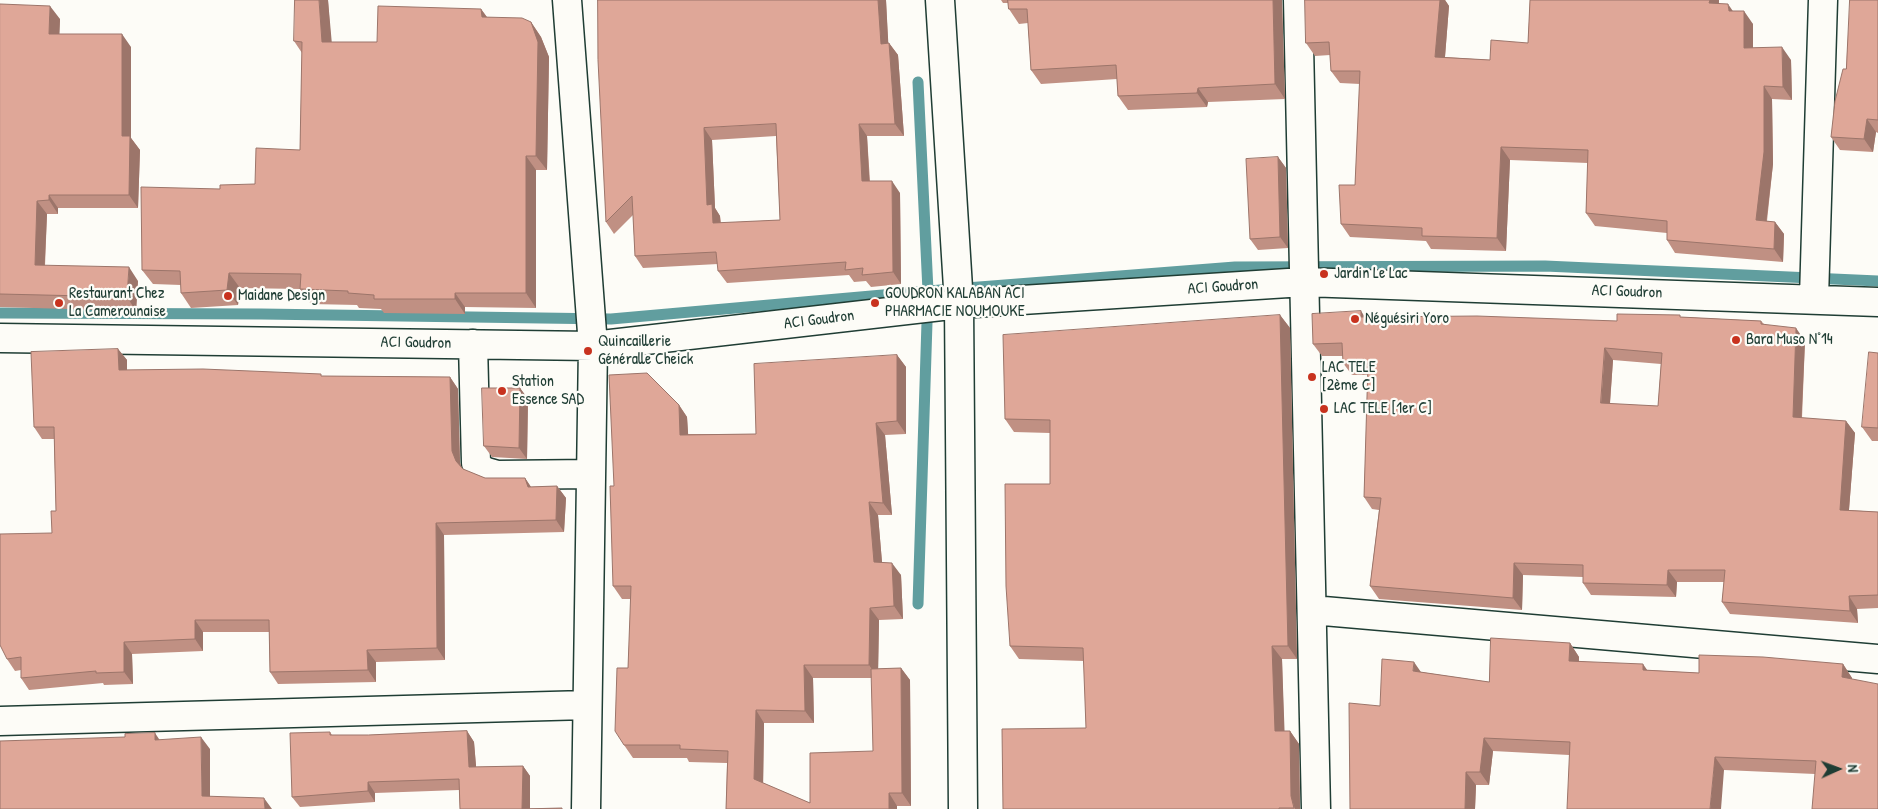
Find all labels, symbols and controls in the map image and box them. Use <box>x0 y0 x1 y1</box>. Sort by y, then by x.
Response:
place label: Jardin Le Lac <box>1334 264 1408 284</box>
marker: Jardin Le Lac <box>1318 268 1330 280</box>
street label: ACI Goudron <box>1187 275 1259 299</box>
street label: ACI Goudron <box>1591 281 1663 303</box>
place label: Restaurant Chez La Camerounaise <box>69 284 166 322</box>
place label: GOUDRON KALABAN ACI PHARMACIE NOUMOUKE <box>885 284 1025 322</box>
place label: Maidane Design <box>238 286 325 306</box>
marker: Maidane Design <box>222 290 234 302</box>
marker: Restaurant Chez La Camerounaise <box>53 297 65 309</box>
marker: GOUDRON KALABAN ACI PHARMACIE NOUMOUKE <box>869 297 881 309</box>
street label: ACI Goudron <box>783 306 855 334</box>
place label: Néguésiri Yoro <box>1365 309 1449 329</box>
marker: Néguésiri Yoro <box>1349 313 1361 325</box>
place label: Bara Muso N°14 <box>1746 330 1833 350</box>
place label: Quincaillerie Généralle Cheick <box>598 332 693 370</box>
street label: ACI Goudron <box>381 333 451 353</box>
marker: Bara Muso N°14 <box>1730 334 1742 346</box>
marker: Quincaillerie Généralle Cheick <box>582 345 594 357</box>
place label: LAC TELE [2ème C] <box>1322 358 1376 396</box>
marker: LAC TELE [2ème C] <box>1306 371 1318 383</box>
place label: Station Essence SAD <box>512 372 584 410</box>
marker: Station Essence SAD <box>496 385 508 397</box>
place label: LAC TELE [1er C] <box>1334 399 1432 419</box>
marker: LAC TELE [1er C] <box>1318 403 1330 415</box>
north arrow <box>1813 744 1863 794</box>
text: N <box>1844 764 1863 773</box>

